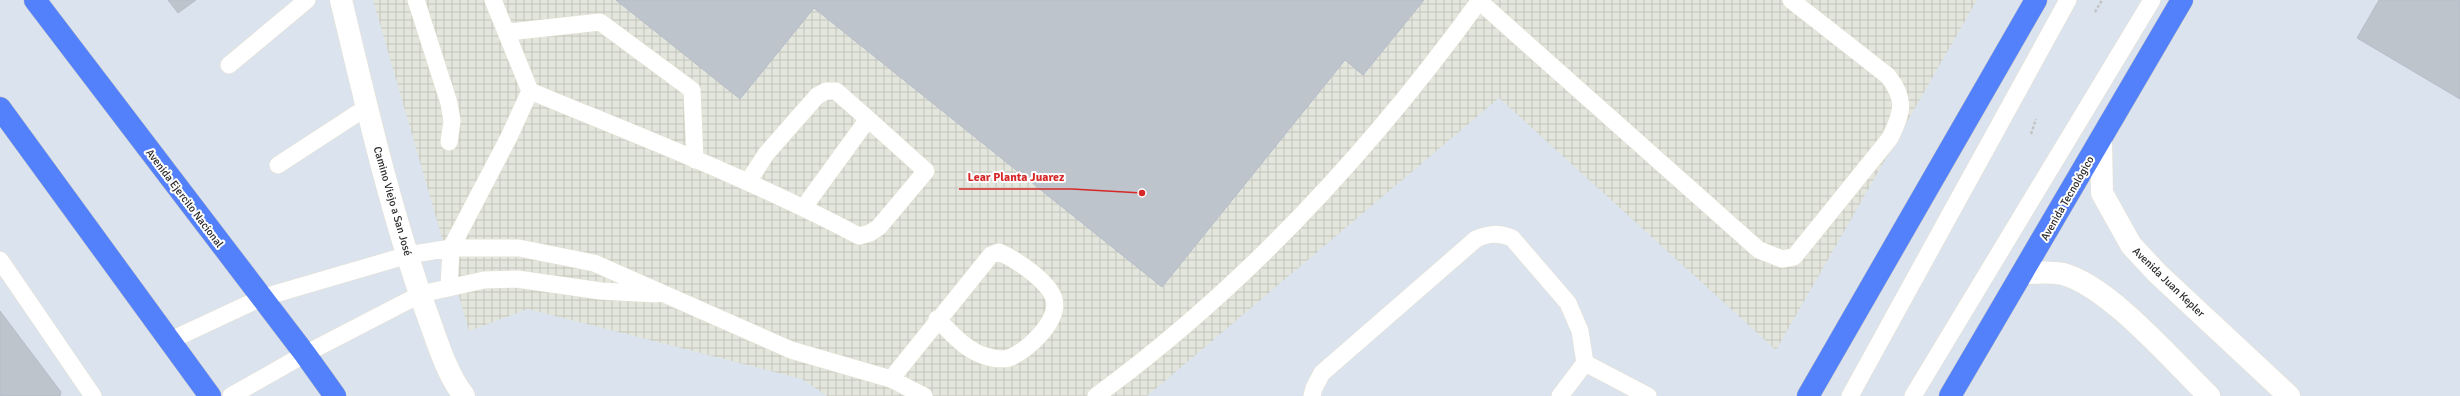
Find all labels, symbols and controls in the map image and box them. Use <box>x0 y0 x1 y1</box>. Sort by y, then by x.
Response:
street label: Camino Viejo a San José <box>371 145 414 257</box>
street label: Avenida Ejercito Nacional <box>143 146 226 250</box>
street label: Avenida Tecnológico <box>2038 154 2097 243</box>
callout: Lear Planta Juarez <box>959 165 1072 189</box>
text: Lear Planta Juarez <box>968 170 1065 185</box>
street label: Avenida Juan Kepler <box>2130 245 2207 320</box>

